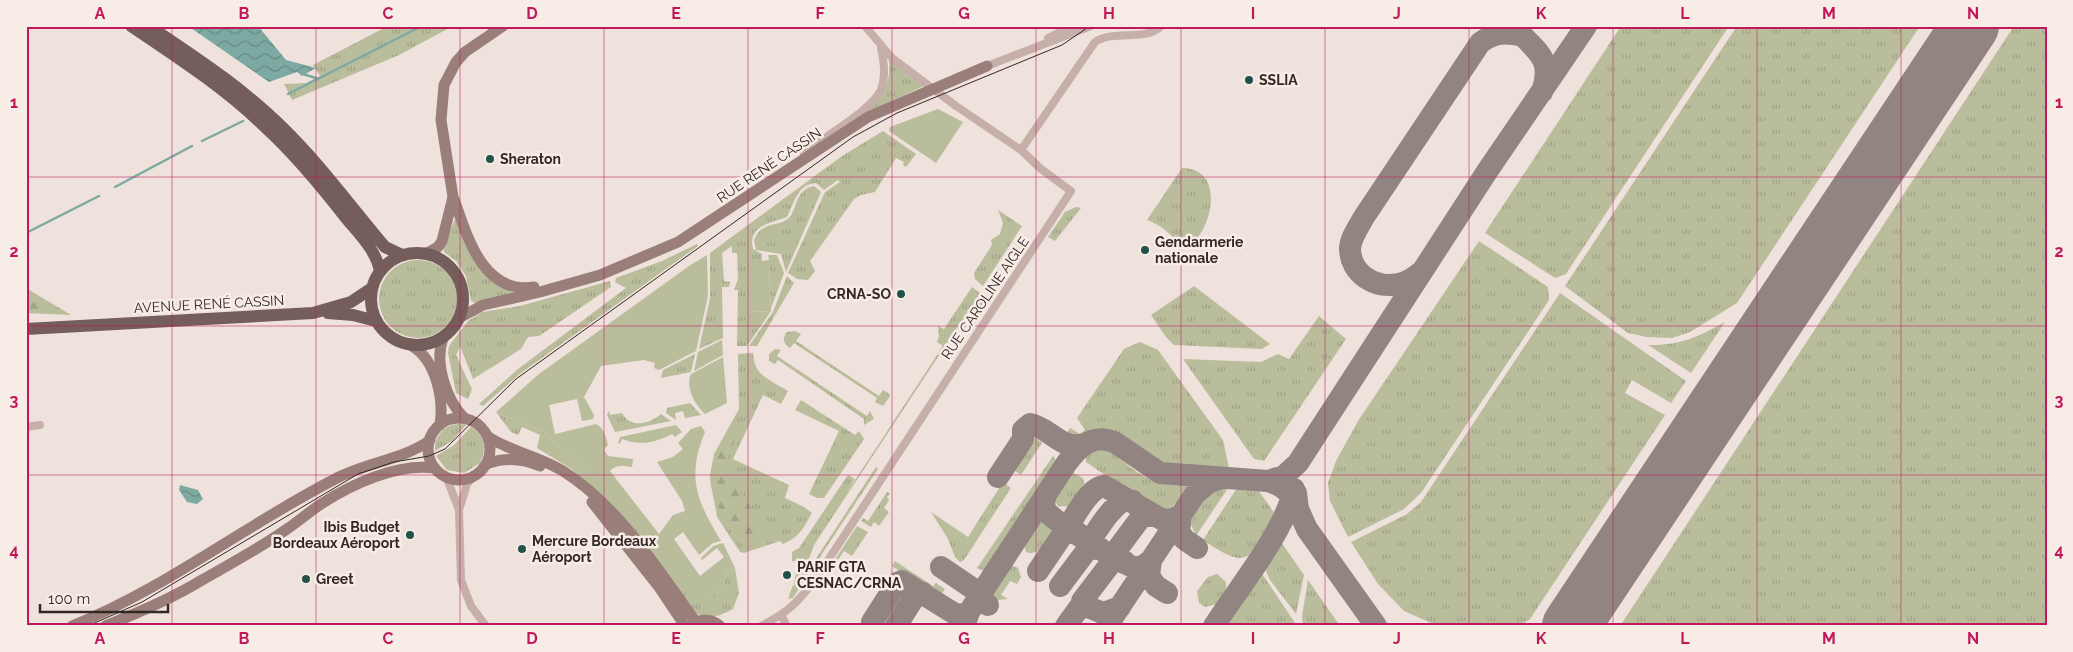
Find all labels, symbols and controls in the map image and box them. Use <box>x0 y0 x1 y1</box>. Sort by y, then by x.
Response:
text: A <box>95 4 106 23</box>
text: B <box>239 4 250 23</box>
text: C <box>383 4 394 23</box>
text: D <box>526 4 538 23</box>
text: E <box>671 4 681 23</box>
text: F <box>815 4 825 23</box>
text: G <box>958 4 970 23</box>
text: H <box>1103 4 1115 23</box>
text: I <box>1251 4 1255 23</box>
text: J <box>1393 4 1401 23</box>
text: K <box>1536 4 1547 23</box>
text: L <box>1680 4 1690 23</box>
text: M <box>1822 4 1836 23</box>
text: N <box>1967 4 1979 23</box>
place label: SSLIA <box>1259 72 1298 88</box>
marker: SSLIA <box>1243 74 1255 86</box>
text: 1 <box>10 93 18 112</box>
text: 1 <box>2055 93 2063 112</box>
street label: RUE RENÉ CASSIN <box>713 123 824 206</box>
place label: Sheraton <box>500 151 561 167</box>
marker: Sheraton <box>484 153 496 165</box>
street label: RUE CAROLINE AIGLE <box>938 234 1032 362</box>
place label: Gendarmerie nationale <box>1155 234 1244 266</box>
text: 2 <box>9 242 19 261</box>
text: 2 <box>2054 242 2064 261</box>
marker: Gendarmerie nationale <box>1139 244 1151 256</box>
place label: CRNA-SO <box>827 286 891 302</box>
marker: CRNA-SO <box>895 288 907 300</box>
street label: AVENUE RENÉ CASSIN <box>133 291 285 316</box>
text: 3 <box>10 391 19 410</box>
text: 3 <box>2055 391 2064 410</box>
place label: Ibis Budget Bordeaux Aéroport <box>273 519 401 551</box>
marker: Ibis Budget Bordeaux Aéroport <box>404 529 416 541</box>
place label: Mercure Bordeaux Aéroport <box>532 533 657 565</box>
text: 4 <box>9 541 19 560</box>
text: 4 <box>2054 541 2064 560</box>
marker: Mercure Bordeaux Aéroport <box>516 543 528 555</box>
place label: PARIF GTA CESNAC/CRNA <box>797 559 902 591</box>
marker: PARIF GTA CESNAC/CRNA <box>781 569 793 581</box>
place label: Greet <box>316 571 354 587</box>
marker: Greet <box>300 573 312 585</box>
scale bar <box>40 582 168 614</box>
text: 100 m <box>48 590 90 608</box>
text: A <box>95 629 106 648</box>
text: B <box>239 629 250 648</box>
text: C <box>383 629 394 648</box>
text: D <box>526 629 538 648</box>
text: E <box>671 629 681 648</box>
text: F <box>815 629 825 648</box>
text: G <box>958 629 970 648</box>
text: H <box>1103 629 1115 648</box>
text: I <box>1251 629 1255 648</box>
text: J <box>1393 629 1401 648</box>
text: K <box>1536 629 1547 648</box>
text: L <box>1680 629 1690 648</box>
text: M <box>1822 629 1836 648</box>
text: N <box>1967 629 1979 648</box>

